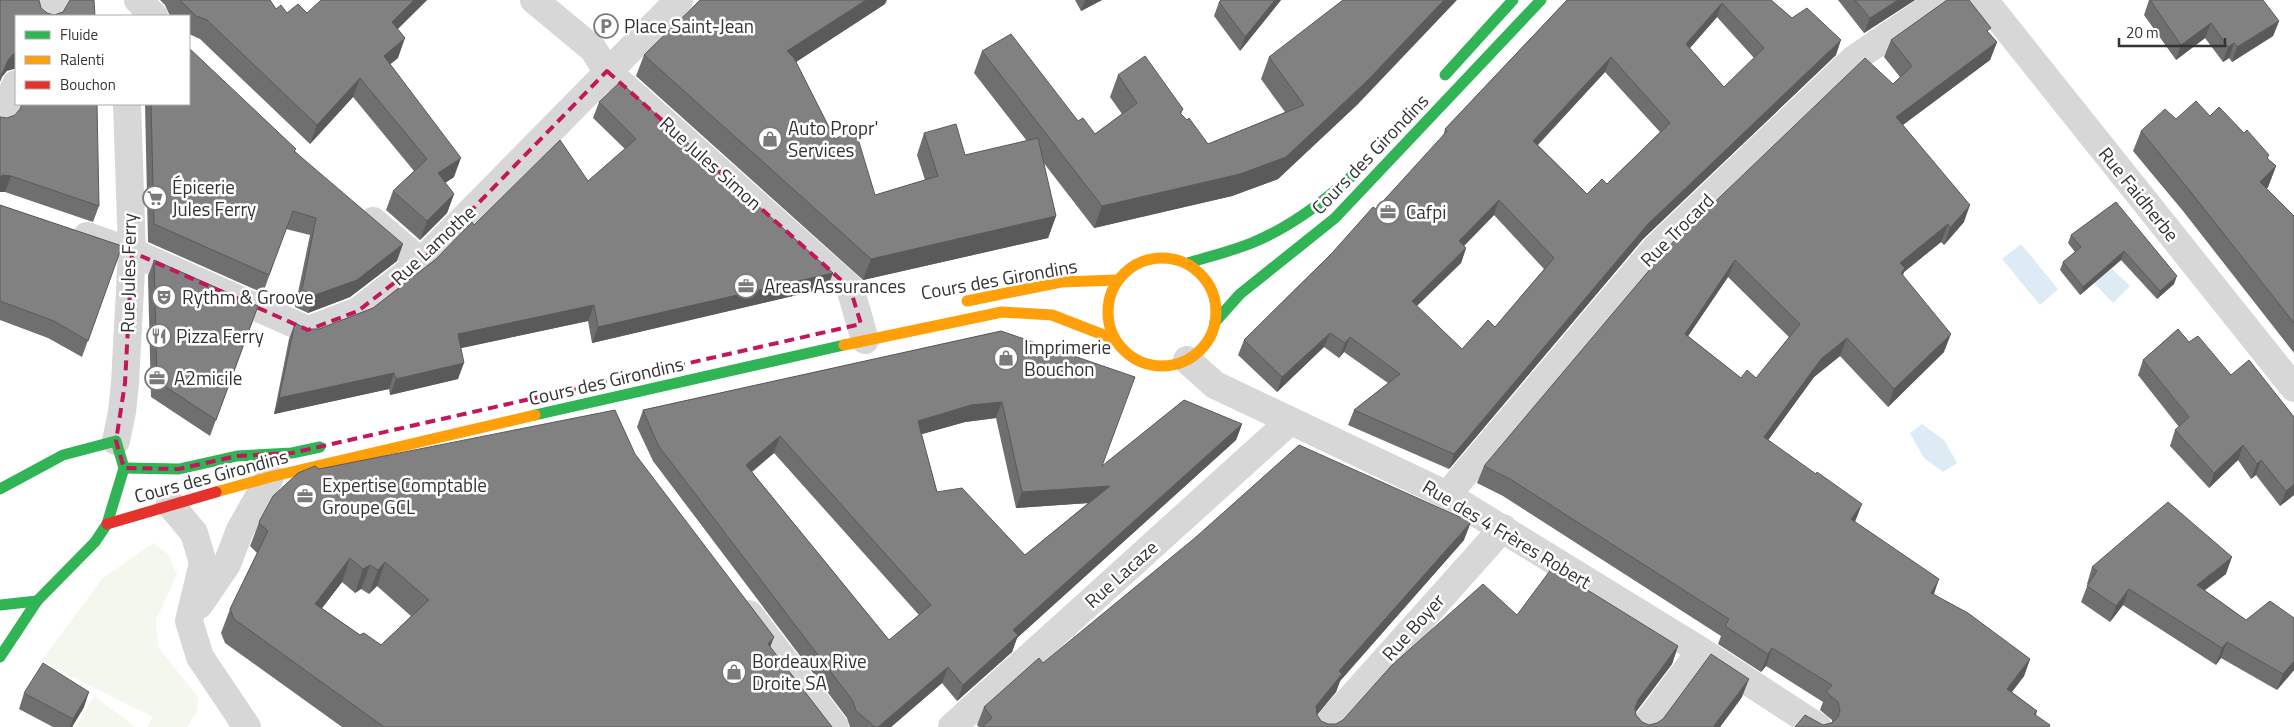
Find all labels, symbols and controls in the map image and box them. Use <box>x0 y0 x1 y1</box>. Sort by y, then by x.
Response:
place label: Place Saint-Jean <box>624 11 754 40</box>
parking icon: Place Saint-Jean <box>593 13 619 39</box>
legend <box>15 15 190 105</box>
scale bar <box>2119 15 2225 47</box>
text: 20 m <box>2126 21 2159 44</box>
text: Fluide <box>60 23 98 46</box>
text: Ralenti <box>60 48 104 71</box>
text: Bouchon <box>60 73 116 96</box>
street label: Cours des Girondins <box>1304 87 1435 221</box>
street label: Rue Jules Simon <box>654 109 769 216</box>
place label: Auto Propr' Services <box>788 113 879 164</box>
shop icon: Auto Propr' Services <box>757 126 783 152</box>
street label: Rue Faidherbe <box>2092 140 2187 247</box>
place label: Épicerie Jules Ferry <box>172 172 256 223</box>
supermarket icon: Épicerie Jules Ferry <box>142 185 168 211</box>
street label: Rue Trocard <box>1633 186 1720 273</box>
place label: Cafpi <box>1406 197 1446 226</box>
street label: Rue Lamothe <box>384 198 481 292</box>
office icon: Cafpi <box>1375 199 1401 225</box>
street label: Rue Jules Ferry <box>112 213 143 333</box>
street label: Cours des Girondins <box>918 250 1080 307</box>
place label: Areas Assurances <box>764 271 906 300</box>
office icon: Areas Assurances <box>733 273 759 299</box>
place label: Rythm & Groove <box>182 282 314 311</box>
theatre icon: Rythm & Groove <box>151 284 177 310</box>
place label: Pizza Ferry <box>176 321 264 350</box>
restaurant icon: Pizza Ferry <box>146 323 172 349</box>
place label: Imprimerie Bouchon <box>1024 332 1111 383</box>
shop icon: Imprimerie Bouchon <box>993 345 1019 371</box>
street label: Cours des Girondins <box>526 349 686 412</box>
place label: A2micile <box>174 363 242 392</box>
office icon: A2micile <box>144 365 170 391</box>
street label: Cours des Girondins <box>131 441 291 510</box>
place label: Expertise Comptable Groupe GCL <box>322 470 487 521</box>
street label: Rue des 4 Frères Robert <box>1418 472 1597 596</box>
office icon: Expertise Comptable Groupe GCL <box>292 483 318 509</box>
street label: Rue Lacaze <box>1077 533 1164 615</box>
street label: Rue Boyer <box>1374 586 1451 667</box>
place label: Bordeaux Rive Droite SA <box>752 646 867 697</box>
shop icon: Bordeaux Rive Droite SA <box>721 659 747 685</box>

